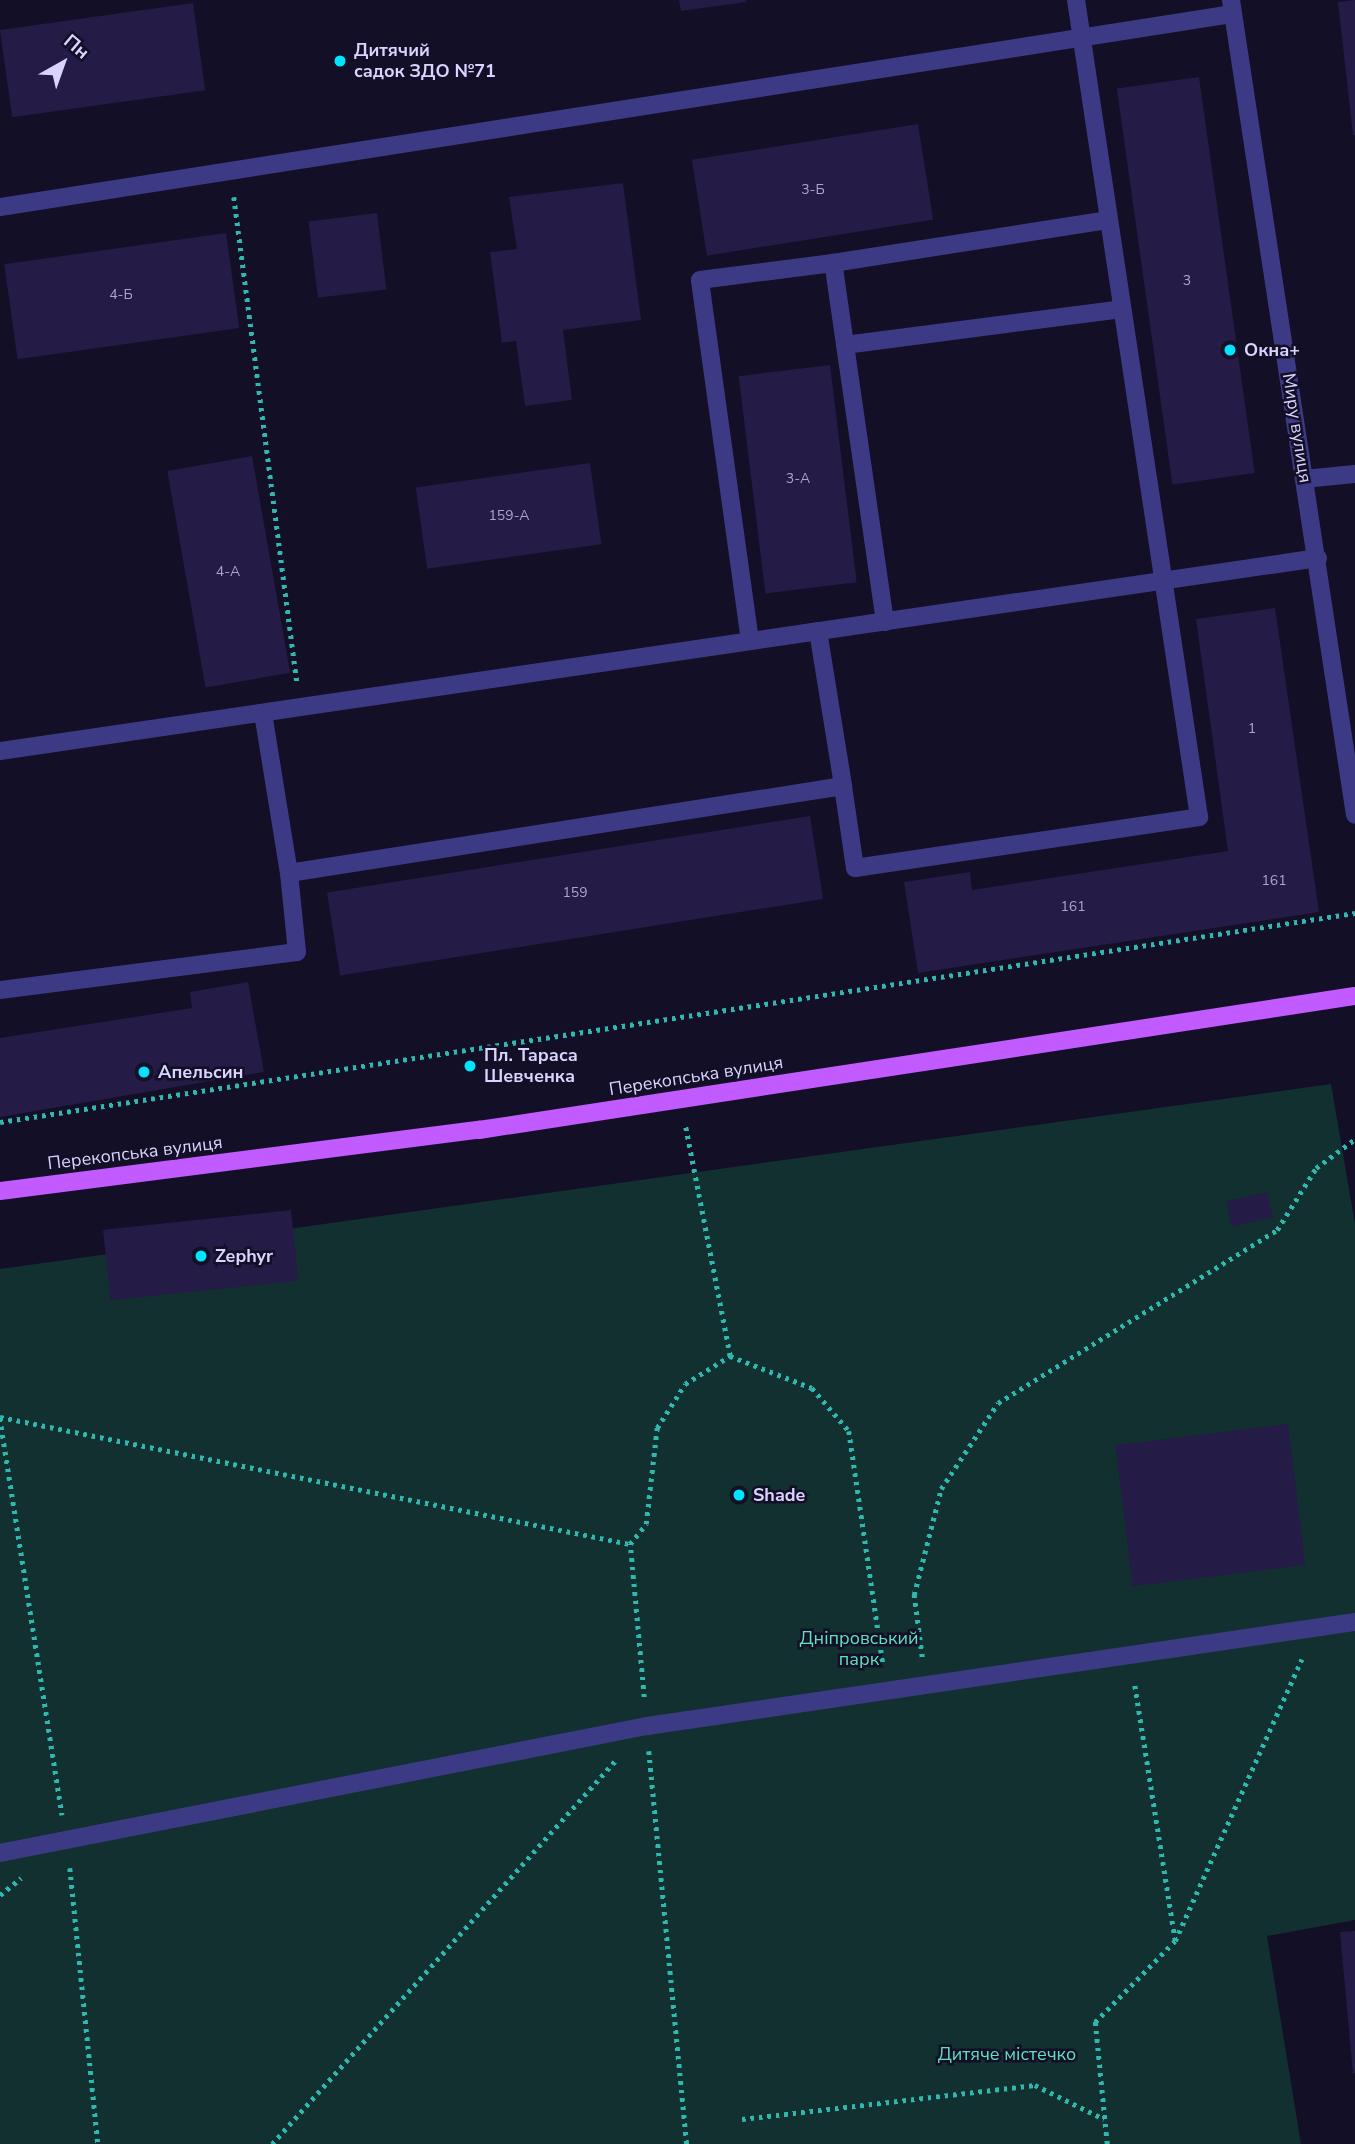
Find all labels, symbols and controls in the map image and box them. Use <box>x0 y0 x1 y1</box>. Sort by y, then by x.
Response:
north arrow <box>28 28 98 98</box>
text: Пн <box>58 29 95 65</box>
place label: Дитячий садок ЗДО №71 <box>354 40 496 82</box>
marker: Дитячий садок ЗДО №71 <box>332 53 348 69</box>
house number: 3-Б <box>801 182 825 198</box>
house number: 3 <box>1183 273 1191 289</box>
house number: 4-Б <box>109 287 133 303</box>
place label: Окна+ <box>1244 339 1300 361</box>
marker: Окна+ <box>1222 342 1238 358</box>
street label: Миру вулиця <box>1278 372 1316 484</box>
house number: 3-А <box>786 471 810 487</box>
house number: 159-А <box>488 508 530 524</box>
house number: 4-А <box>216 564 240 580</box>
house number: 1 <box>1248 721 1256 737</box>
house number: 161 <box>1261 873 1287 889</box>
house number: 159 <box>562 885 588 901</box>
house number: 161 <box>1060 899 1086 915</box>
place label: Пл. Тараса Шевченка <box>484 1045 578 1088</box>
street label: Перекопська вулиця <box>607 1052 785 1100</box>
marker: Пл. Тараса Шевченка <box>462 1058 478 1074</box>
place label: Апельсин <box>158 1061 244 1083</box>
marker: Апельсин <box>136 1064 152 1080</box>
street label: Перекопська вулиця <box>46 1132 224 1174</box>
place label: Zephyr <box>215 1245 273 1267</box>
marker: Zephyr <box>193 1248 209 1264</box>
place label: Shade <box>753 1484 805 1506</box>
marker: Shade <box>731 1487 747 1503</box>
park label: Дніпровський парк <box>800 1628 918 1670</box>
park label: Дитяче містечко <box>938 2043 1076 2065</box>

